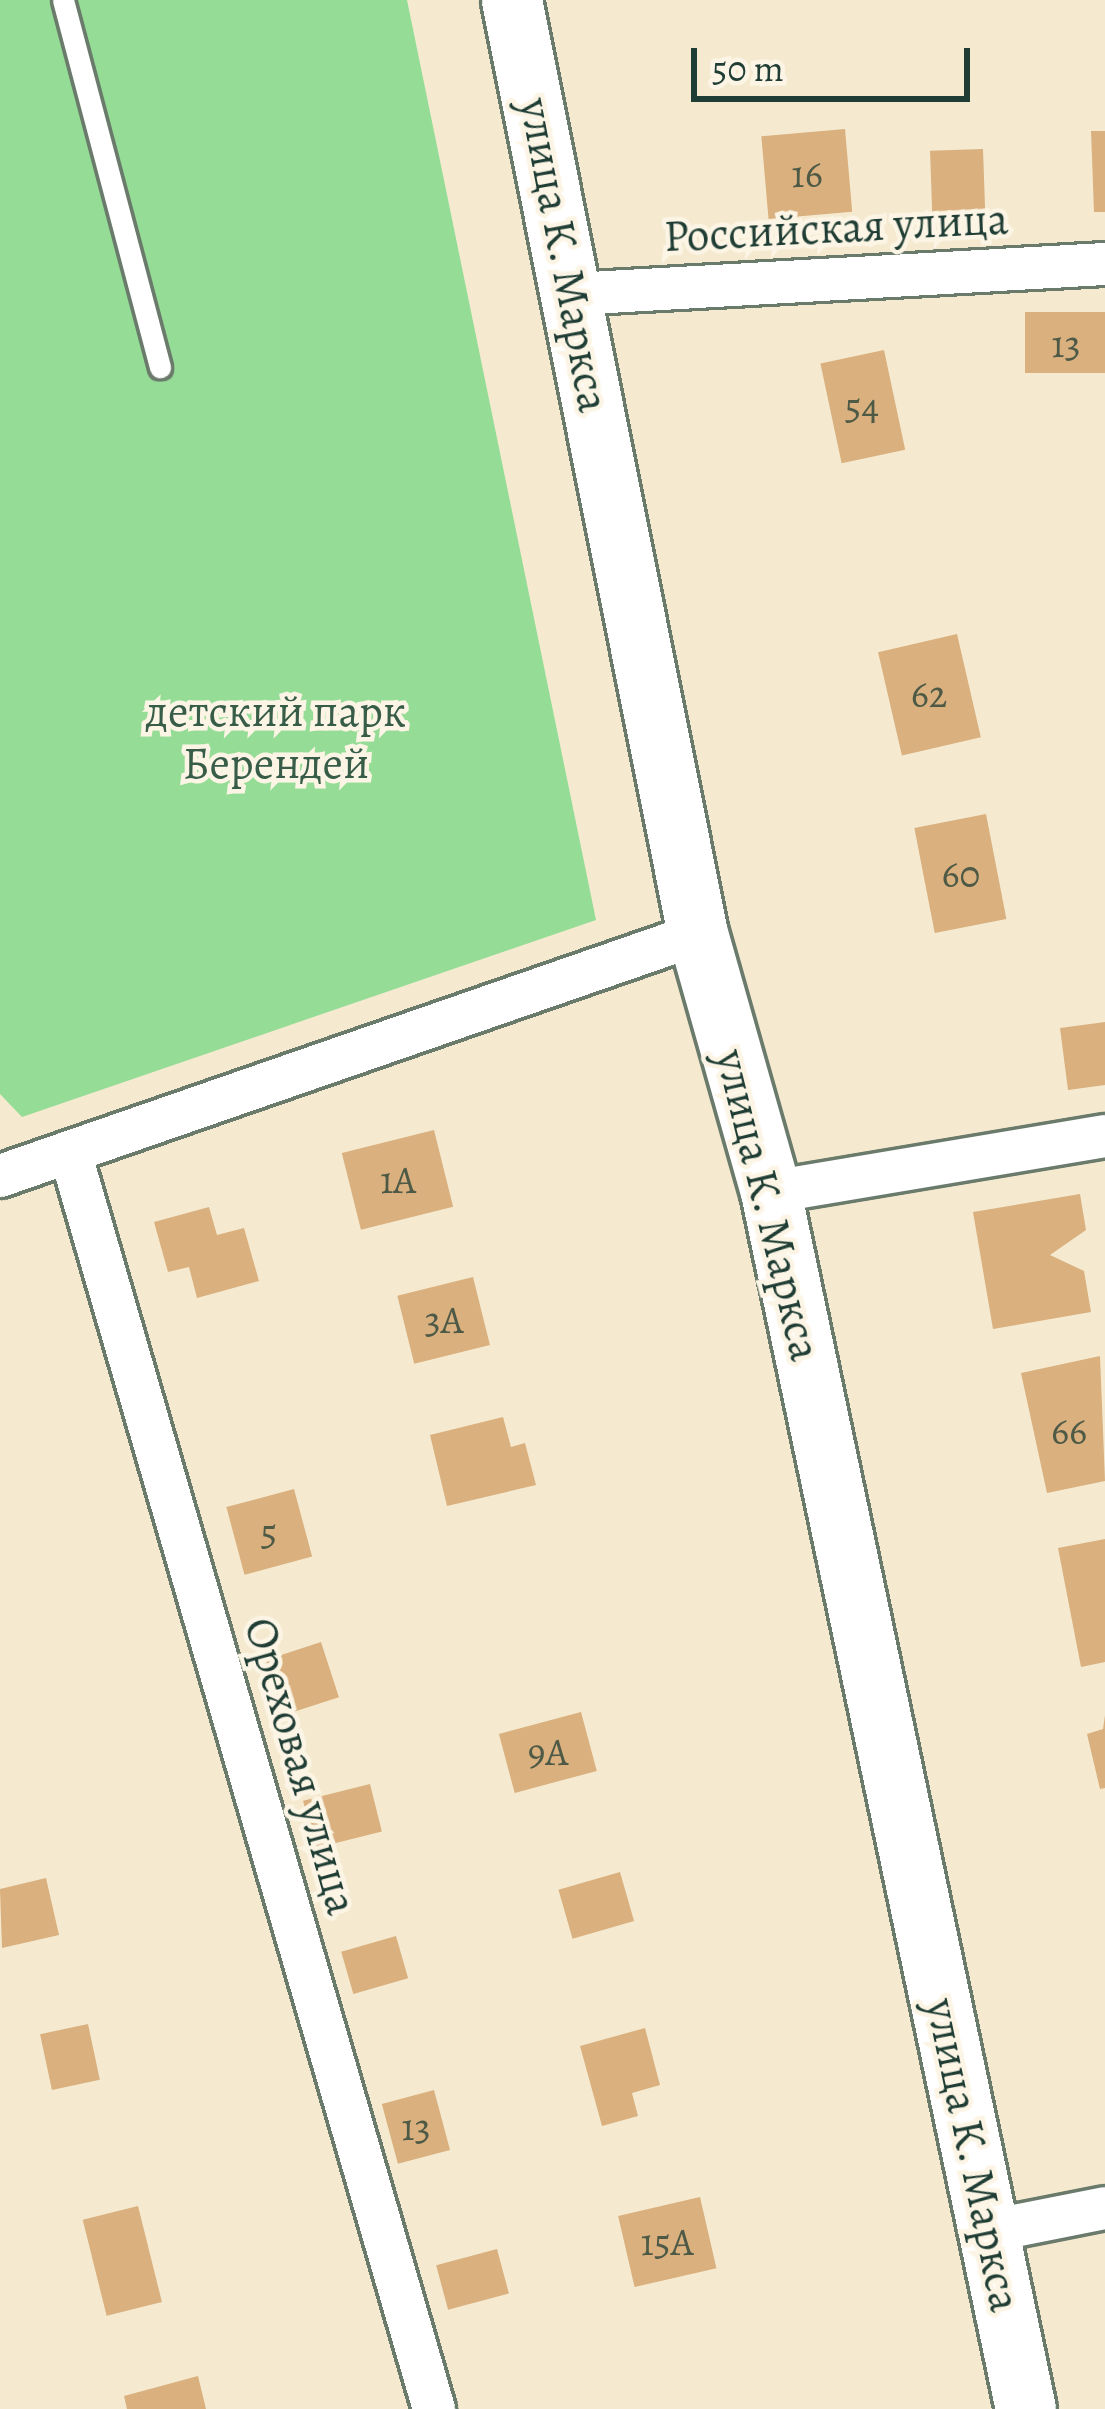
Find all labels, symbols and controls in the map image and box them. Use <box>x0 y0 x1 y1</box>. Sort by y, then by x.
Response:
scale bar <box>697 24 976 98</box>
text: 50 m <box>712 44 784 93</box>
street label: улица К. Маркса <box>507 93 621 417</box>
house number: 16 <box>791 151 823 197</box>
street label: Российская улица <box>662 192 1010 264</box>
house number: 13 <box>1051 321 1081 367</box>
house number: 54 <box>845 383 879 429</box>
house number: 62 <box>911 671 947 717</box>
park label: детский парк Берендей <box>146 685 406 791</box>
house number: 60 <box>942 851 980 897</box>
street label: улица К. Маркса <box>703 1043 833 1367</box>
house number: 1А <box>380 1157 416 1203</box>
house number: 3А <box>425 1297 463 1343</box>
house number: 66 <box>1051 1408 1087 1454</box>
house number: 5 <box>261 1509 277 1555</box>
street label: Ореховая улица <box>233 1611 369 1921</box>
house number: 9А <box>528 1729 568 1775</box>
street label: улица К. Маркса <box>913 1993 1033 2317</box>
house number: 13 <box>401 2104 431 2150</box>
house number: 15А <box>641 2219 693 2265</box>

